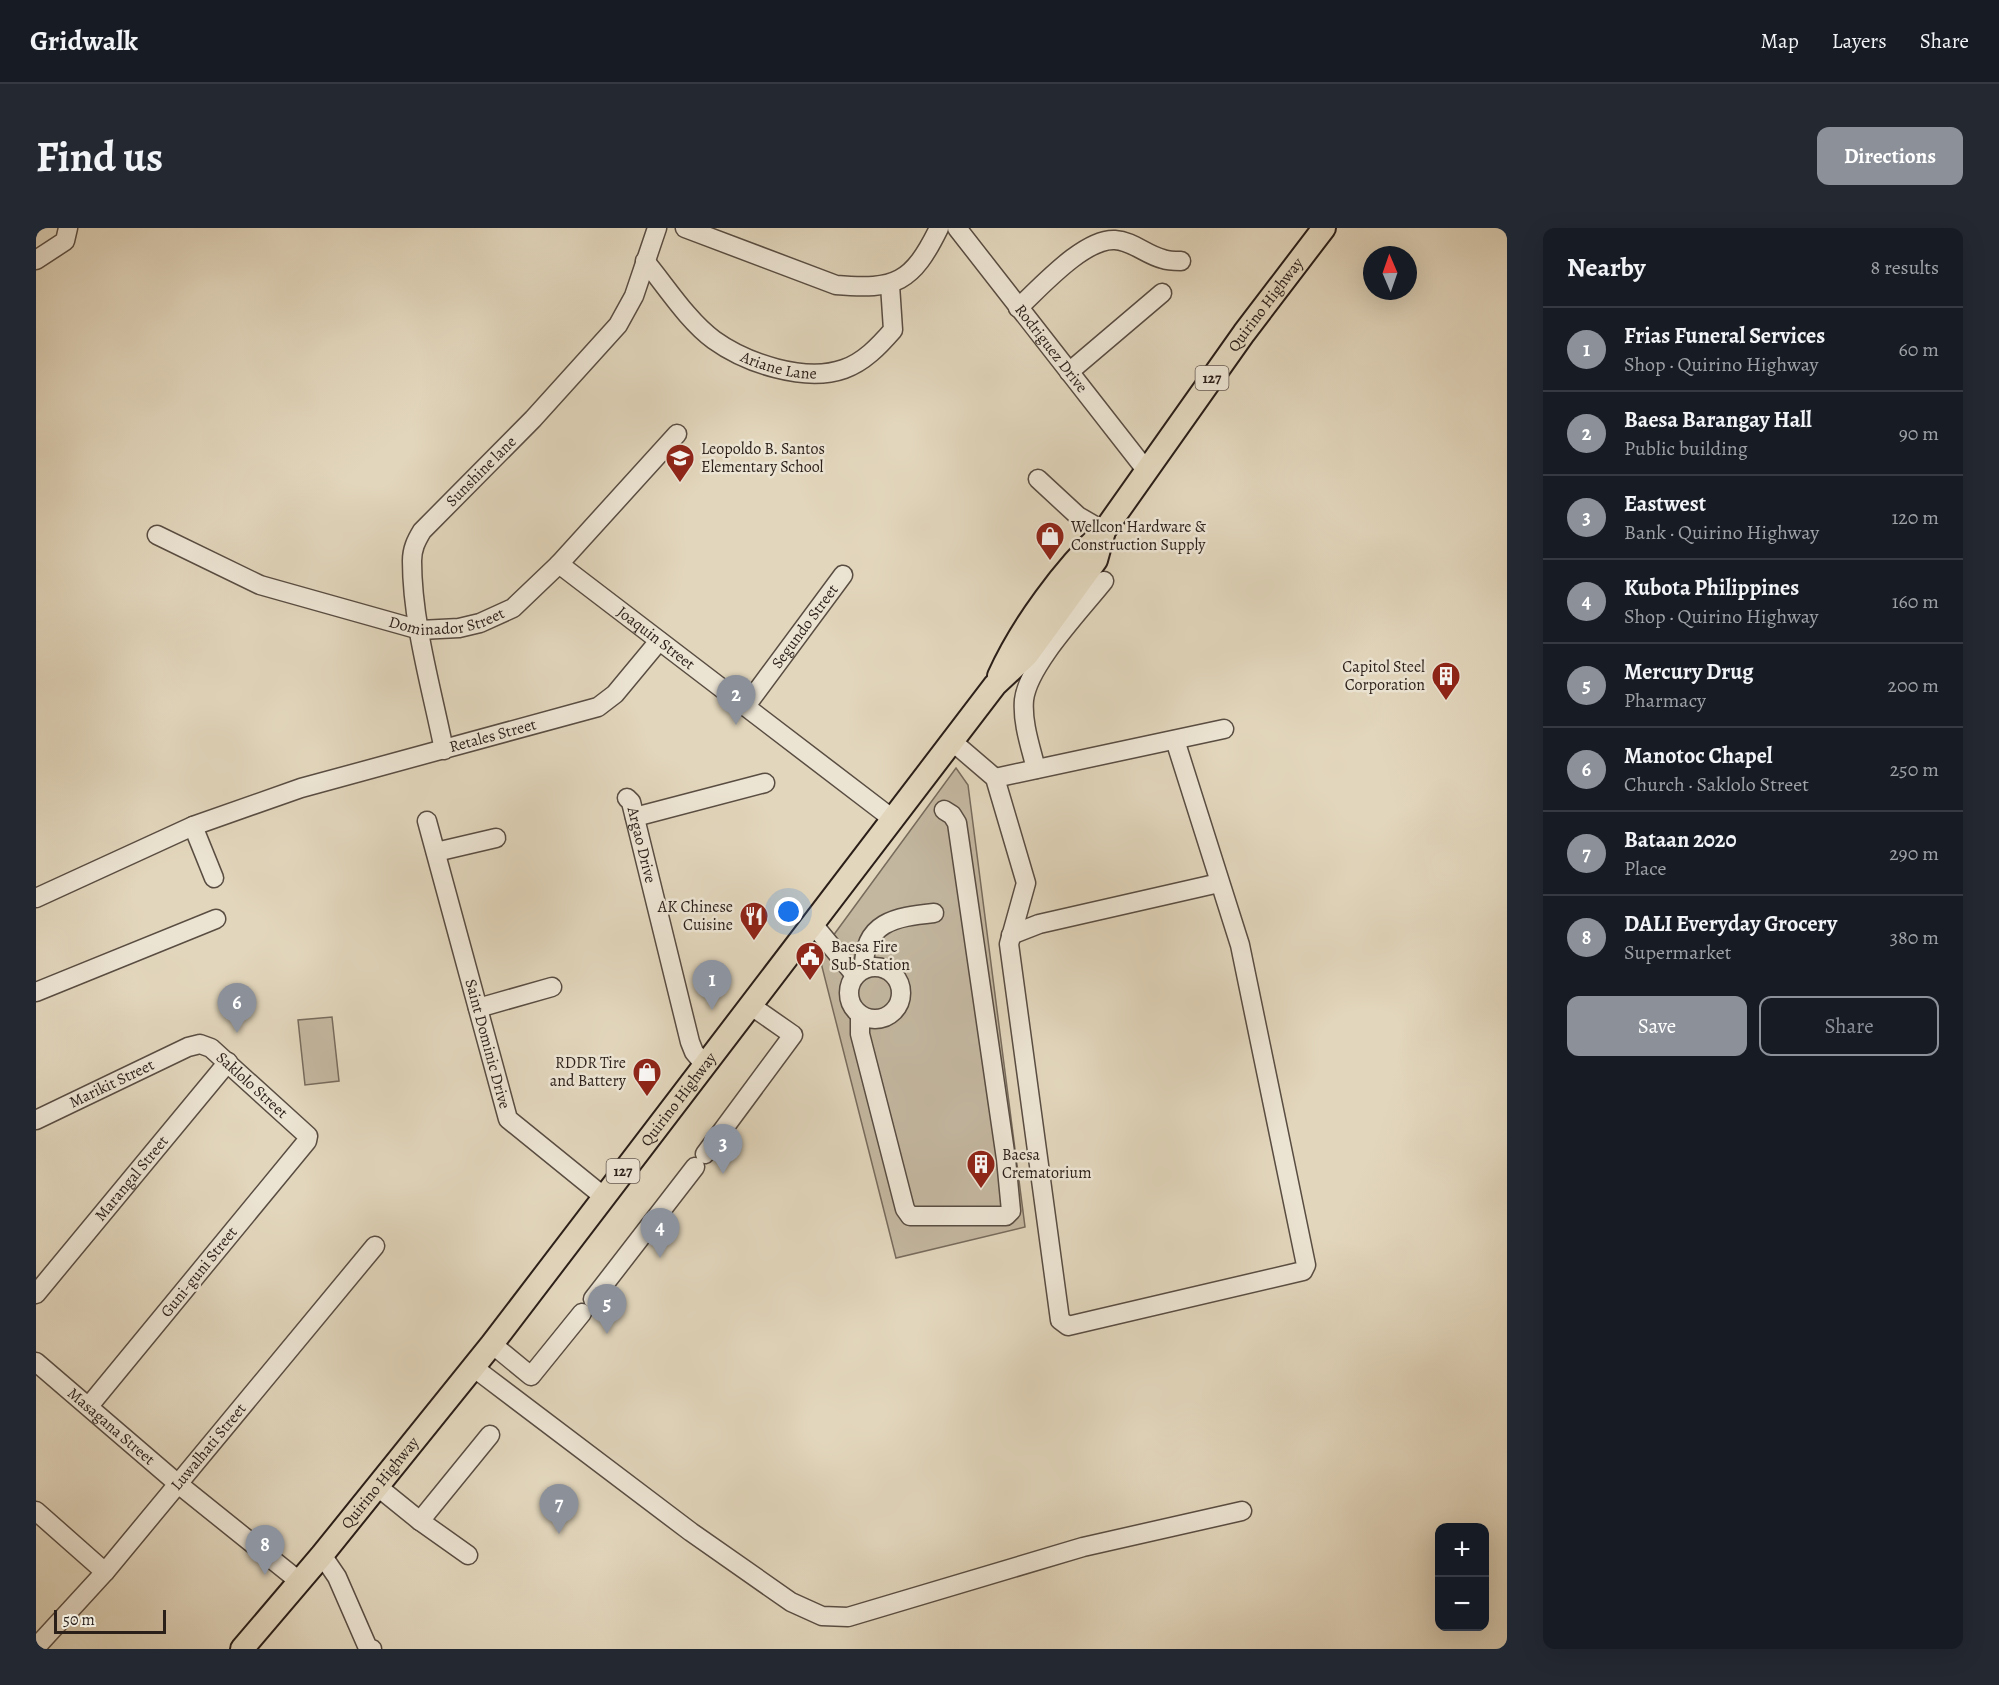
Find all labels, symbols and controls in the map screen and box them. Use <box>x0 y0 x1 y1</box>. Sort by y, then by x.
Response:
text: Gridwalk <box>30 22 138 60</box>
text: Map <box>1760 27 1799 55</box>
text: Layers <box>1832 27 1887 55</box>
text: Share <box>1920 27 1969 55</box>
button: Directions <box>1817 127 1963 185</box>
text: Find us <box>36 128 163 185</box>
north arrow <box>1363 246 1417 300</box>
text: Nearby <box>1567 250 1646 285</box>
street label: Quirino Highway <box>1223 252 1309 356</box>
text: 8 results <box>1871 254 1939 281</box>
street label: Rodriguez Drive <box>1010 300 1093 397</box>
text: Frias Funeral Services <box>1624 321 1825 351</box>
text: 1 <box>1583 336 1590 363</box>
text: 60 m <box>1899 336 1939 363</box>
street label: Ariane Lane <box>736 345 817 385</box>
text: Shop · Quirino Highway <box>1624 351 1819 378</box>
road number: 127 <box>1196 366 1228 390</box>
text: Baesa Barangay Hall <box>1624 405 1812 435</box>
text: 2 <box>1582 420 1591 447</box>
text: 90 m <box>1899 420 1939 447</box>
street label: Sunshine lane <box>441 431 521 512</box>
text: Public building <box>1624 435 1748 462</box>
place label: Leopoldo B. Santos Elementary School <box>701 438 825 478</box>
school or university icon: Leopoldo B. Santos Elementary School <box>664 442 696 484</box>
text: Eastwest <box>1624 489 1706 519</box>
text: 3 <box>1582 504 1591 531</box>
text: 120 m <box>1891 504 1939 531</box>
place label: Wellcon Hardware & Construction Supply <box>1070 516 1207 556</box>
text: Bank · Quirino Highway <box>1624 519 1819 546</box>
shop icon: Wellcon Hardware & Construction Supply <box>1034 520 1066 562</box>
text: Kubota Philippines <box>1624 573 1799 603</box>
street label: Segundo Street <box>766 580 843 673</box>
text: 4 <box>1582 588 1591 615</box>
text: 160 m <box>1892 588 1939 615</box>
street label: Joaquin Street <box>612 601 699 675</box>
street label: Dominador Street <box>386 602 508 641</box>
text: Shop · Quirino Highway <box>1624 603 1819 630</box>
place label: Capitol Steel Corporation <box>1342 656 1425 696</box>
text: Mercury Drug <box>1624 657 1753 687</box>
building icon: Capitol Steel Corporation <box>1430 660 1462 702</box>
text: 5 <box>1582 672 1591 699</box>
text: 200 m <box>1888 672 1939 699</box>
pin: 2 <box>716 676 756 725</box>
text: Pharmacy <box>1624 687 1706 714</box>
street label: Retales Street <box>447 713 539 758</box>
text: Manotoc Chapel <box>1624 741 1772 771</box>
text: 6 <box>1582 756 1591 783</box>
text: 250 m <box>1890 756 1939 783</box>
text: Church · Saklolo Street <box>1624 771 1809 798</box>
street label: Argao Drive <box>621 804 662 885</box>
text: Bataan 2020 <box>1624 825 1737 855</box>
text: 7 <box>1582 840 1591 867</box>
text: 290 m <box>1889 840 1939 867</box>
text: Place <box>1624 855 1666 882</box>
place label: AK Chinese Cuisine <box>657 896 733 936</box>
your location <box>774 897 803 926</box>
restaurant icon: AK Chinese Cuisine <box>738 900 770 942</box>
text: DALI Everyday Grocery <box>1624 909 1837 939</box>
text: 8 <box>1582 924 1591 951</box>
text: 380 m <box>1890 924 1939 951</box>
place label: Baesa Fire Sub-Station <box>831 936 910 976</box>
text: Supermarket <box>1624 939 1731 966</box>
public building icon: Baesa Fire Sub-Station <box>794 940 826 982</box>
pin: 1 <box>692 960 732 1010</box>
street label: Saint Dominic Drive <box>459 977 516 1111</box>
pin: 6 <box>218 984 256 1033</box>
button: Save <box>1567 996 1747 1056</box>
button: Share <box>1759 996 1939 1056</box>
street label: Saklolo Street <box>211 1047 293 1124</box>
street label: Quirino Highway <box>636 1047 722 1151</box>
place label: RDDR Tire and Battery <box>550 1052 627 1092</box>
street label: Marikit Street <box>66 1054 158 1113</box>
shop icon: RDDR Tire and Battery <box>631 1056 663 1098</box>
pin: 3 <box>704 1124 742 1174</box>
street label: Marangal Street <box>90 1131 174 1226</box>
place label: Baesa Crematorium <box>1002 1144 1091 1184</box>
building icon: Baesa Crematorium <box>965 1148 997 1190</box>
road number: 127 <box>606 1159 640 1183</box>
pin: 4 <box>640 1208 680 1258</box>
street label: Guni-guni Street <box>156 1222 242 1322</box>
pin: 5 <box>588 1284 626 1334</box>
street label: Masagana Street <box>63 1383 160 1470</box>
street label: Luwalhati Street <box>166 1399 251 1495</box>
street label: Quirino Highway <box>336 1431 425 1534</box>
pin: 7 <box>540 1484 578 1534</box>
map controls <box>1435 1523 1489 1631</box>
button: + <box>1435 1523 1489 1577</box>
pin: 8 <box>246 1526 284 1575</box>
button: − <box>1435 1577 1489 1631</box>
scale bar <box>54 1607 166 1634</box>
text: 50 m <box>63 1609 95 1631</box>

